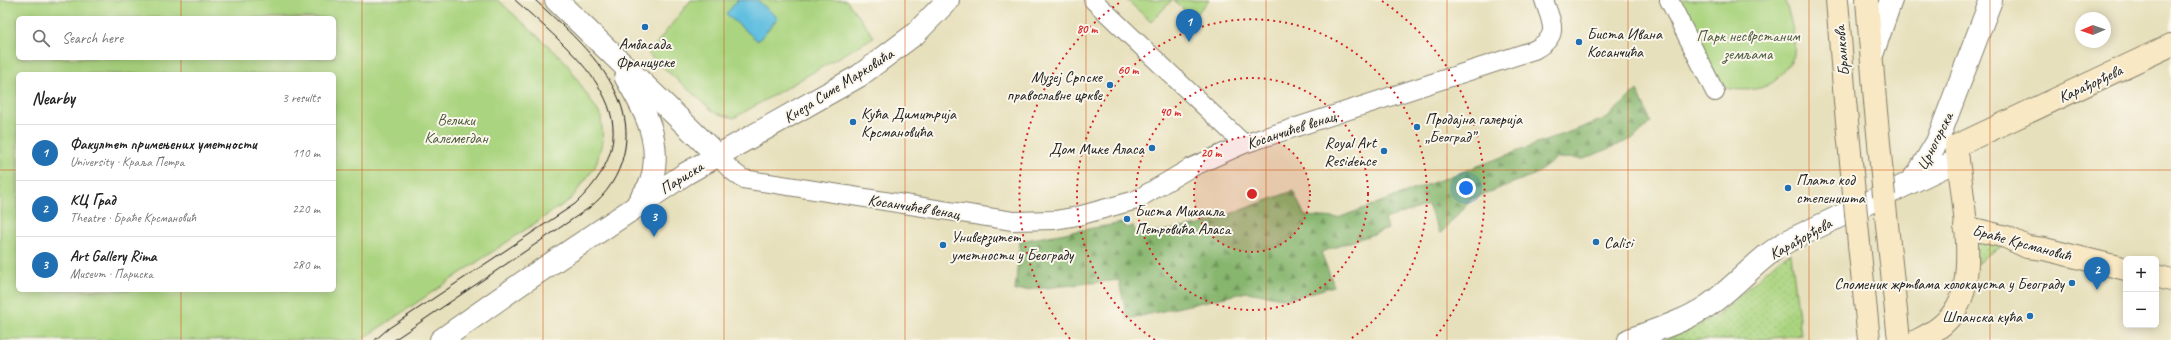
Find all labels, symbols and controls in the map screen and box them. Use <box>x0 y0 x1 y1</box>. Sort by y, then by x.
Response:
pin: 1 <box>1176 9 1202 42</box>
north arrow <box>2075 12 2111 48</box>
search box <box>16 16 336 60</box>
text: 80 m <box>1077 21 1098 37</box>
marker: Амбасада Француске <box>640 22 650 32</box>
street label: Бранкова <box>1830 23 1854 77</box>
place label: Биста Ивана Косанчића <box>1587 24 1663 62</box>
park label: Парк несврстаним земљама <box>1696 26 1800 64</box>
icon: search <box>30 27 52 49</box>
text: Search here <box>62 29 123 48</box>
place label: Амбасада Француске <box>616 34 676 72</box>
marker: Биста Ивана Косанчића <box>1574 37 1584 47</box>
street label: Кнеза Симе Марковића <box>780 43 898 128</box>
street label: Карађорђева <box>2055 60 2127 107</box>
text: 60 m <box>1118 62 1140 78</box>
place label: Музеј Српске православне цркве <box>1007 67 1104 105</box>
marker: Музеј Српске православне цркве <box>1105 80 1115 90</box>
text: Nearby <box>32 88 75 109</box>
text: 3 results <box>282 90 320 106</box>
place label: Кућа Димитрија Крсмановића <box>861 104 957 142</box>
text: 40 m <box>1160 104 1181 120</box>
street label: Косанчићев венац <box>1244 106 1340 154</box>
street label: Црногорска <box>1912 108 1959 174</box>
place label: Продајна галерија „Београд” <box>1425 109 1523 147</box>
park label: Велики Калемегдан <box>424 110 489 148</box>
marker: Кућа Димитрија Крсмановића <box>848 117 858 127</box>
marker: Продајна галерија „Београд” <box>1412 122 1422 132</box>
place label: Royal Art Residence <box>1324 133 1378 171</box>
text: Факултет примењених уметности <box>70 135 257 154</box>
place label: Дом Мике Аласа <box>1049 139 1146 159</box>
marker: Дом Мике Аласа <box>1147 143 1157 153</box>
text: 1 <box>42 145 48 161</box>
text: 110 m <box>292 145 320 161</box>
text: 20 m <box>1201 145 1222 161</box>
marker: Royal Art Residence <box>1379 146 1389 156</box>
text: University · Краља Петра <box>70 154 184 170</box>
street label: Париска <box>656 156 708 199</box>
place label: Плато код степеништа <box>1796 170 1866 208</box>
your location <box>1456 178 1476 198</box>
marker: Плато код степеништа <box>1783 183 1793 193</box>
centre of rings <box>1245 187 1259 201</box>
street label: Косанчићев венац <box>867 190 962 224</box>
text: КЦ Град <box>70 191 116 210</box>
text: 2 <box>42 201 48 217</box>
text: 220 m <box>292 201 320 217</box>
place label: Биста Михаила Петровића Аласа <box>1135 201 1232 239</box>
pin: 3 <box>641 204 667 237</box>
text: Theatre · Браће Крсмановић <box>70 210 196 226</box>
street label: Карађорђева <box>1766 213 1837 264</box>
marker: Биста Михаила Петровића Аласа <box>1122 214 1132 224</box>
street label: Браће Крсмановић <box>1970 220 2074 266</box>
place label: Универзитет уметности у Београду <box>950 227 1075 265</box>
place label: Calisi <box>1604 233 1635 253</box>
marker: Calisi <box>1591 237 1601 247</box>
marker: Универзитет уметности у Београду <box>938 240 948 250</box>
text: Art Gallery Rima <box>70 247 156 266</box>
map controls <box>2123 256 2159 328</box>
button: + <box>2123 256 2159 292</box>
text: 3 <box>42 257 48 273</box>
text: 280 m <box>292 257 320 273</box>
pin: 2 <box>2084 257 2110 290</box>
text: Museum · Париска <box>70 266 153 282</box>
place label: Споменик жртвама холокауста у Београду <box>1834 274 2066 294</box>
marker: Споменик жртвама холокауста у Београду <box>2067 278 2077 288</box>
button: − <box>2123 292 2159 328</box>
place label: Шпанска кућа <box>1942 307 2023 327</box>
marker: Шпанска кућа <box>2025 311 2035 321</box>

